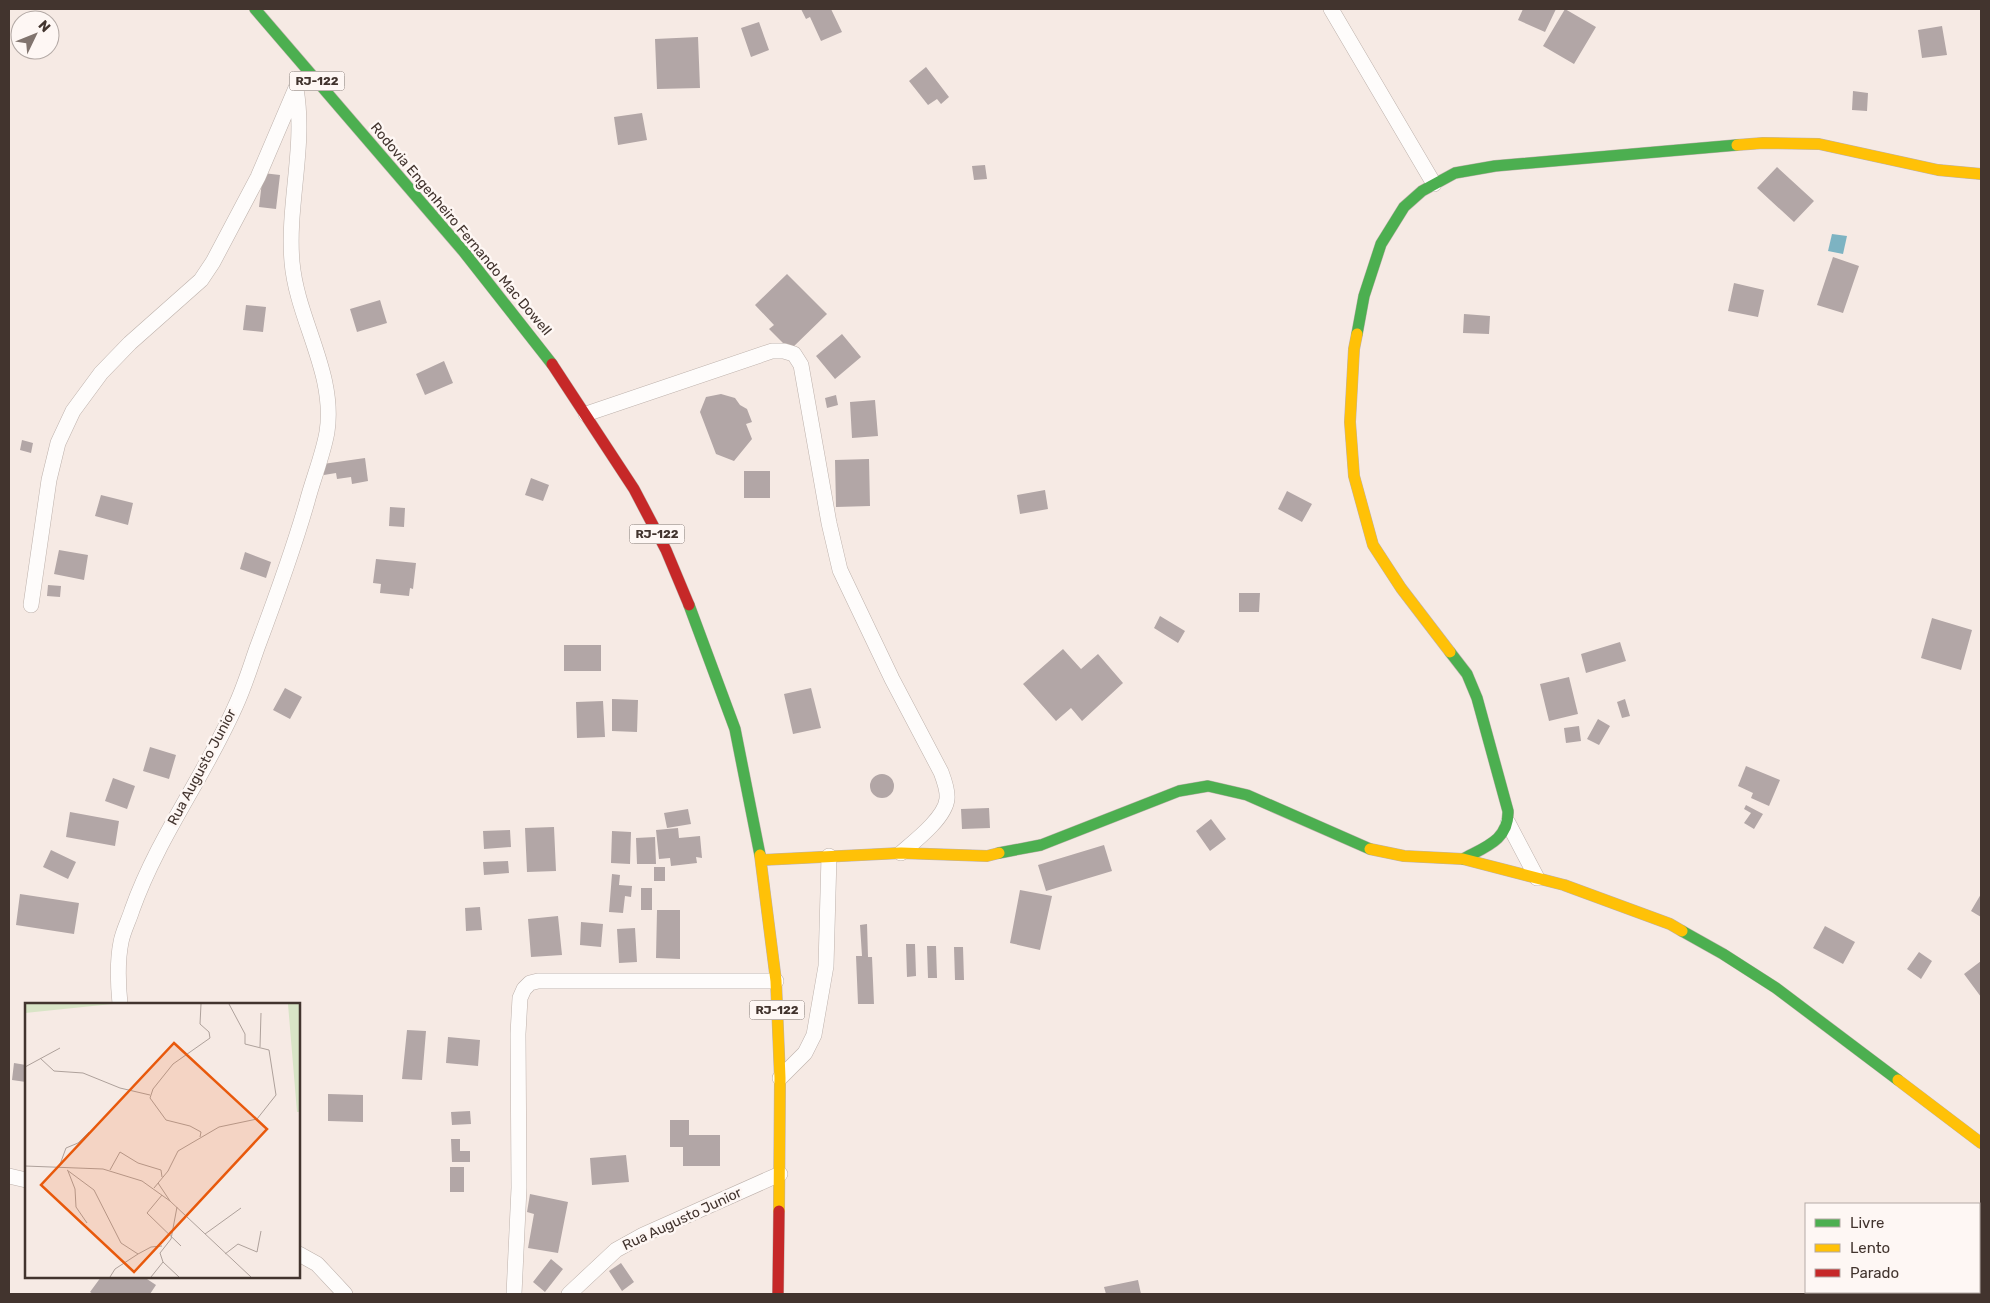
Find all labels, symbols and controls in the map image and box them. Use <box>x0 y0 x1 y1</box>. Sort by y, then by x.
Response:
north arrow <box>10 10 60 60</box>
text: N <box>34 17 54 36</box>
road number: RJ-122 <box>290 72 344 90</box>
street label: Rodovia Engenheiro Fernando Mac Dowell <box>367 119 555 339</box>
road number: RJ-122 <box>630 524 684 544</box>
street label: Rua Augusto Junior <box>164 705 240 828</box>
road number: RJ-122 <box>750 1000 804 1020</box>
inset map <box>25 1003 300 1278</box>
street label: Rua Augusto Junior <box>620 1184 745 1254</box>
legend <box>1805 1203 1980 1293</box>
text: Livre <box>1850 1214 1884 1232</box>
text: Lento <box>1850 1239 1890 1257</box>
text: Parado <box>1850 1264 1899 1282</box>

